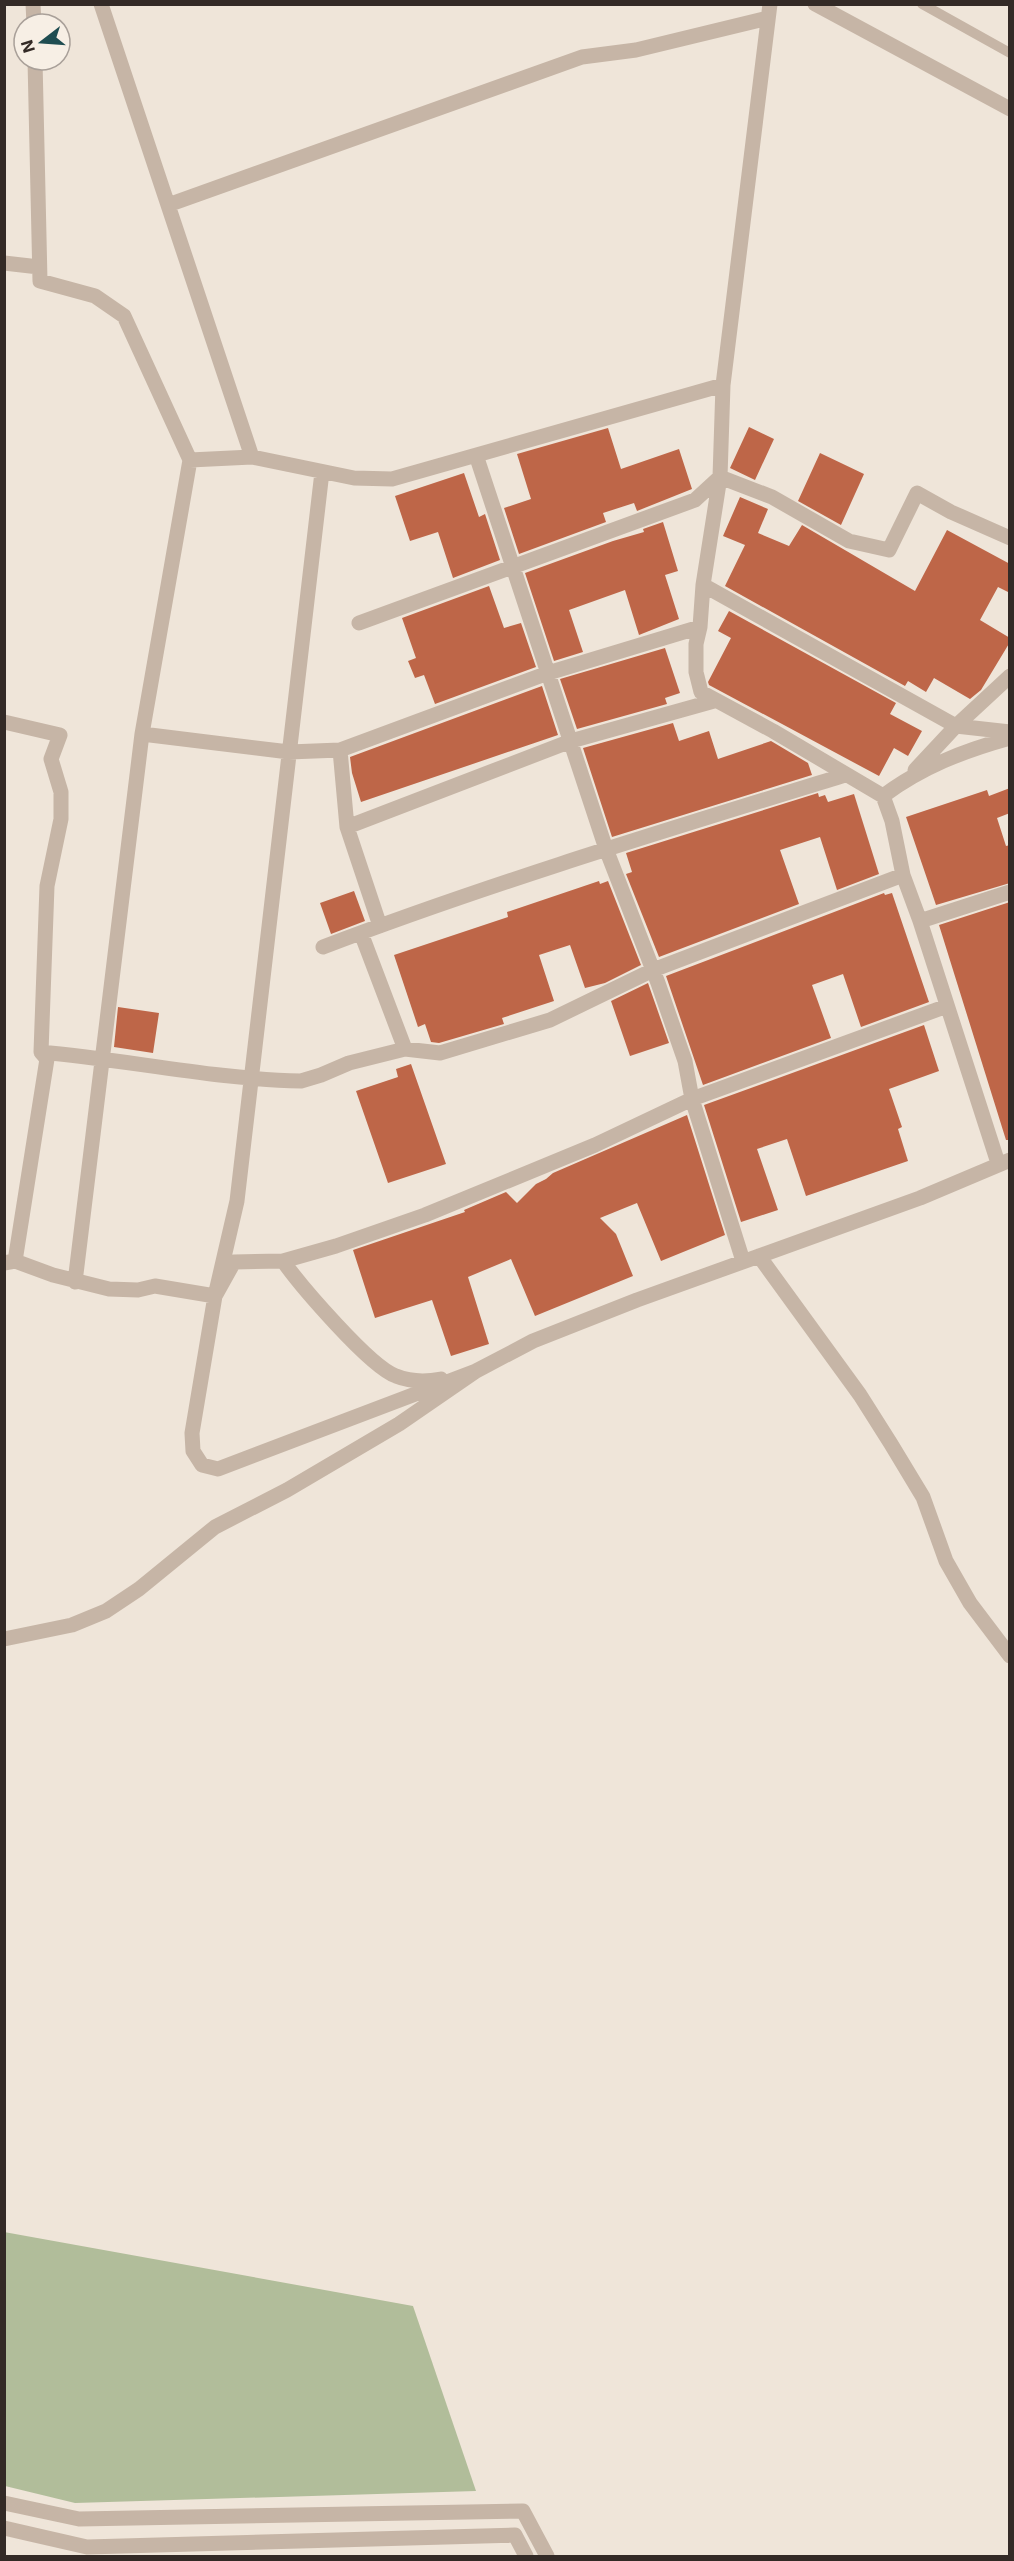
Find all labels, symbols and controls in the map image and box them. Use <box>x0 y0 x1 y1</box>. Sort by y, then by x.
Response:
north arrow <box>12 12 72 72</box>
text: N <box>16 38 39 55</box>

